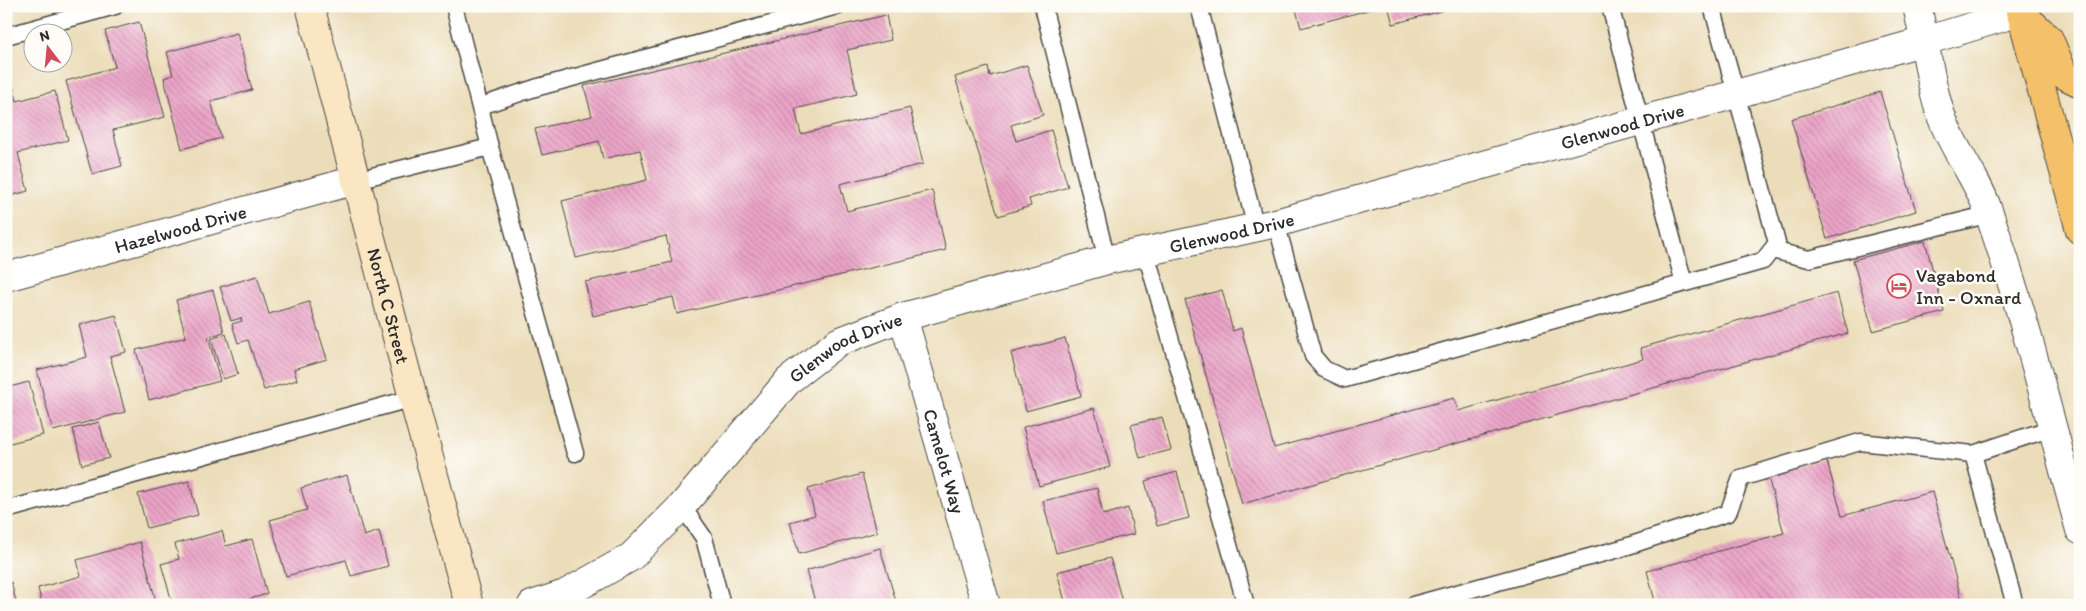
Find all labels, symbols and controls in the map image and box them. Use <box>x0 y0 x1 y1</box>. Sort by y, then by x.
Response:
north arrow <box>22 22 72 72</box>
text: N <box>38 27 51 45</box>
street label: Glenwood Drive <box>1558 98 1687 154</box>
street label: Hazelwood Drive <box>112 199 249 258</box>
street label: Glenwood Drive <box>1167 207 1297 258</box>
street label: North C Street <box>363 246 415 366</box>
place label: Vagabond Inn - Oxnard <box>1916 264 2022 309</box>
hotel icon: Vagabond Inn - Oxnard <box>1886 273 1912 299</box>
street label: Glenwood Drive <box>784 307 905 388</box>
street label: Camelot Way <box>919 406 971 516</box>

